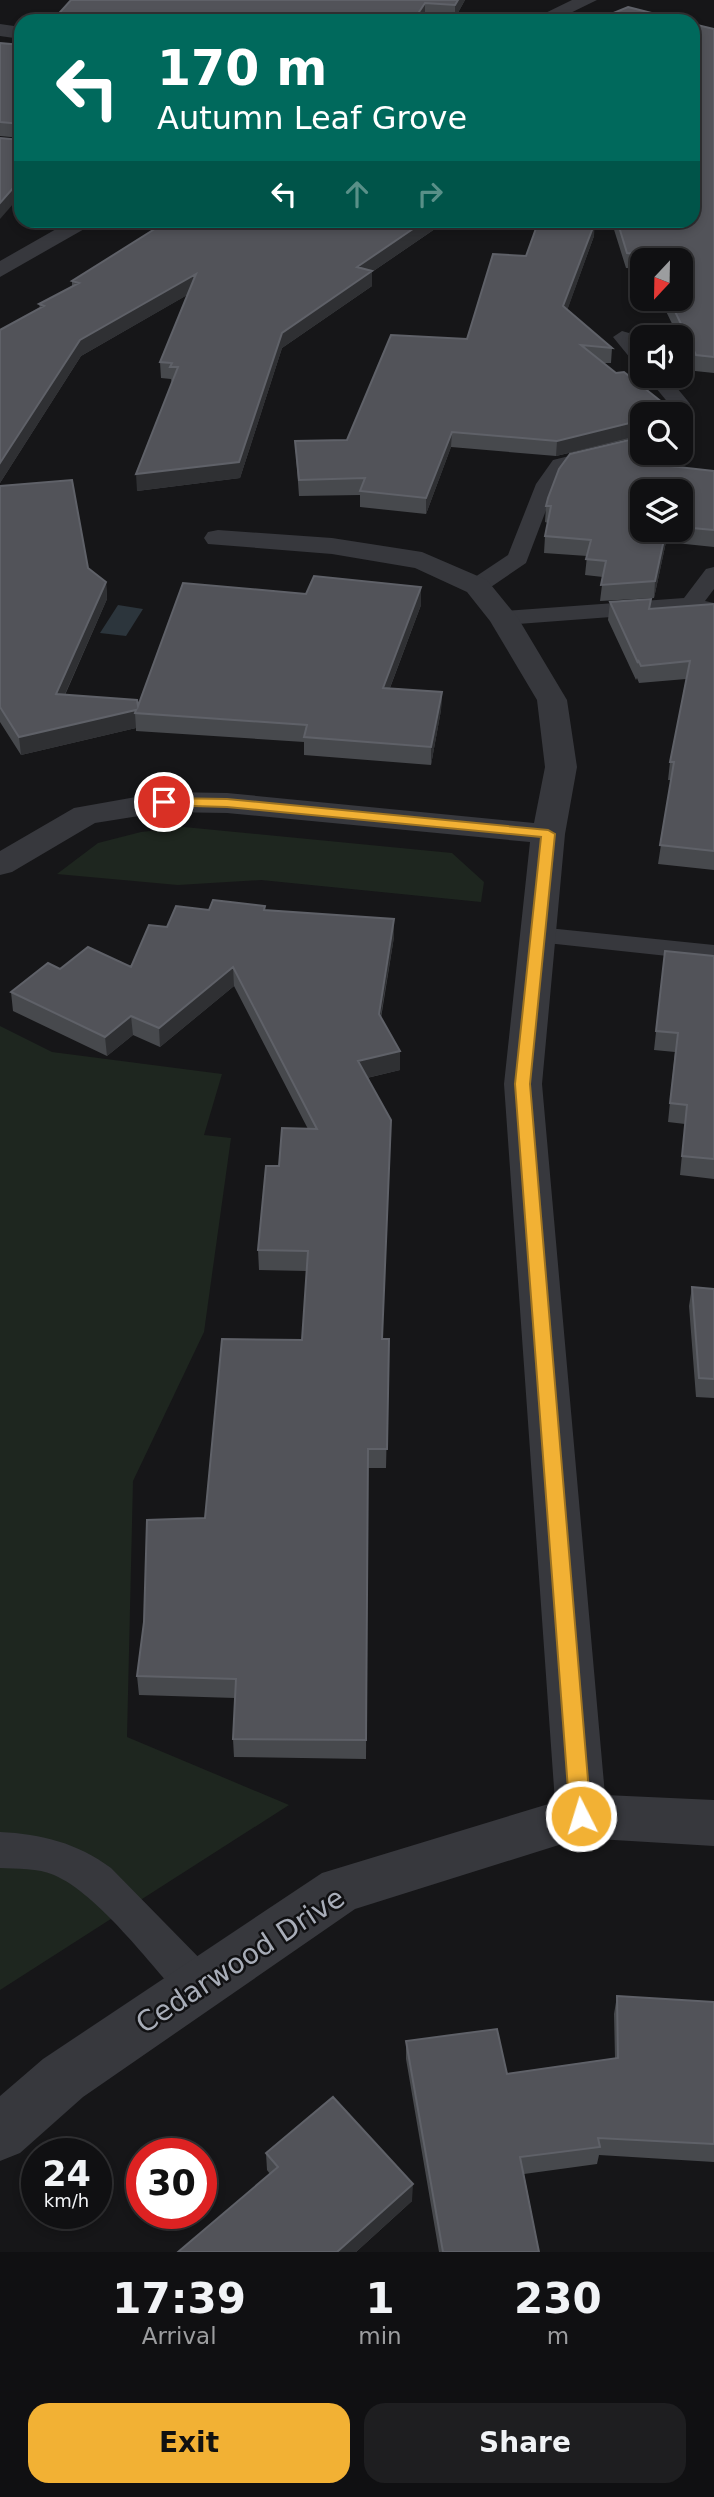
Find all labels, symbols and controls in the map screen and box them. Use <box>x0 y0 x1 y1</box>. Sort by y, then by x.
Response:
text: 170 m <box>157 40 327 97</box>
icon: left <box>42 42 133 133</box>
text: Autumn Leaf Grove <box>157 99 467 137</box>
icon: left <box>265 175 303 213</box>
icon: ahead <box>338 175 376 213</box>
icon: right <box>411 175 449 213</box>
north arrow <box>630 248 693 312</box>
map controls <box>630 248 693 542</box>
button: sound <box>630 325 693 388</box>
button: search <box>630 402 693 465</box>
button: layers <box>630 479 693 542</box>
pin <box>134 772 194 832</box>
icon: arrive <box>145 783 183 821</box>
position arrow <box>544 1779 618 1853</box>
street label: Cedarwood Drive <box>130 1881 351 2040</box>
speed limit sign: 30 <box>126 2138 217 2229</box>
text: 24 <box>42 2154 91 2194</box>
text: km/h <box>44 2190 89 2211</box>
text: 17:39 <box>112 2274 246 2323</box>
text: 1 <box>365 2274 395 2323</box>
text: 230 <box>514 2274 602 2323</box>
text: Arrival <box>142 2323 217 2349</box>
text: min <box>358 2323 402 2349</box>
text: m <box>547 2323 569 2349</box>
button: Exit <box>28 2403 350 2483</box>
button: Share <box>364 2403 686 2483</box>

